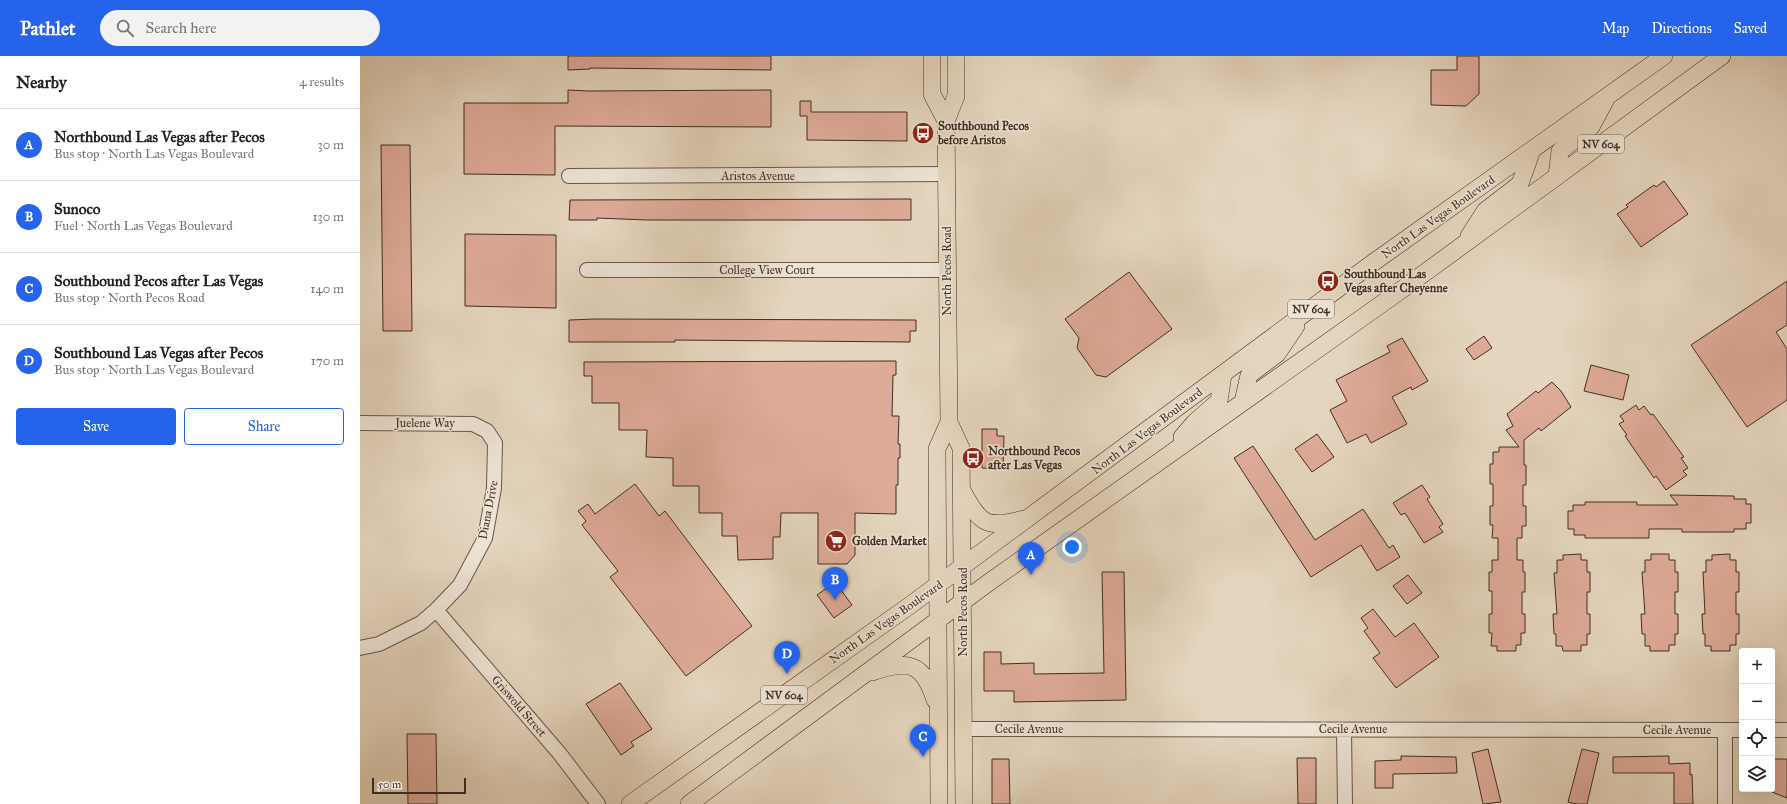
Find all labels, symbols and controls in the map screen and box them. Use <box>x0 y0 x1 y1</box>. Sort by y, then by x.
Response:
search box <box>100 10 380 46</box>
text: Pathlet <box>20 17 76 40</box>
icon: search <box>114 17 136 39</box>
text: Search here <box>146 19 217 37</box>
text: Map <box>1602 20 1629 37</box>
text: Directions <box>1651 20 1712 37</box>
text: Saved <box>1734 20 1767 37</box>
text: Nearby <box>16 72 67 93</box>
text: 4 results <box>299 74 344 90</box>
place label: Southbound Pecos before Aristos <box>937 119 1030 147</box>
bus stop icon: Southbound Pecos before Aristos <box>910 120 936 146</box>
text: Northbound Las Vegas after Pecos <box>54 128 265 146</box>
road number: NV 604 <box>1578 135 1624 153</box>
text: A <box>25 137 33 153</box>
text: 30 m <box>318 137 344 153</box>
text: Bus stop · North Las Vegas Boulevard <box>54 146 254 162</box>
street label: Aristos Avenue <box>720 169 795 183</box>
street label: North Las Vegas Boulevard <box>1379 173 1498 262</box>
text: Sunoco <box>54 200 100 218</box>
text: B <box>25 209 33 225</box>
text: 130 m <box>312 209 344 225</box>
text: Fuel · North Las Vegas Boulevard <box>54 218 233 234</box>
street label: North Pecos Road <box>940 226 954 316</box>
street label: College View Court <box>719 263 815 278</box>
place label: Southbound Las Vegas after Cheyenne <box>1343 267 1448 296</box>
bus stop icon: Southbound Las Vegas after Cheyenne <box>1315 268 1341 294</box>
text: Southbound Pecos after Las Vegas <box>54 272 263 290</box>
text: C <box>25 281 33 297</box>
text: 140 m <box>310 281 344 297</box>
text: Bus stop · North Pecos Road <box>54 290 205 306</box>
road number: NV 604 <box>1288 300 1334 318</box>
text: Southbound Las Vegas after Pecos <box>54 344 263 362</box>
text: D <box>24 353 34 369</box>
text: 170 m <box>311 353 344 369</box>
text: Bus stop · North Las Vegas Boulevard <box>54 362 254 378</box>
street label: North Las Vegas Boulevard <box>1089 385 1206 478</box>
button: Save <box>16 408 176 445</box>
button: Share <box>184 408 344 445</box>
street label: Juelene Way <box>393 416 455 431</box>
place label: Northbound Pecos after Las Vegas <box>988 444 1081 473</box>
bus stop icon: Northbound Pecos after Las Vegas <box>960 445 986 471</box>
street label: Diana Drive <box>475 479 501 541</box>
supermarket icon: Golden Market <box>823 528 849 554</box>
place label: Golden Market <box>852 534 927 548</box>
your location <box>1062 537 1082 557</box>
pin: A <box>1018 542 1044 575</box>
pin: B <box>822 567 848 600</box>
street label: North Pecos Road <box>956 567 970 657</box>
street label: North Las Vegas Boulevard <box>827 577 945 667</box>
pin: D <box>774 641 800 674</box>
map controls <box>1739 648 1775 792</box>
button: + <box>1739 648 1775 684</box>
street label: Griswold Street <box>489 673 550 740</box>
button: − <box>1739 684 1775 720</box>
road number: NV 604 <box>761 686 807 704</box>
button: locate <box>1739 720 1775 756</box>
street label: Cecile Avenue <box>995 722 1063 736</box>
street label: Cecile Avenue <box>1319 722 1387 736</box>
street label: Cecile Avenue <box>1643 723 1711 737</box>
pin: C <box>910 724 936 757</box>
button: layers <box>1739 756 1775 792</box>
scale bar <box>372 776 466 795</box>
text: 50 m <box>378 778 401 791</box>

